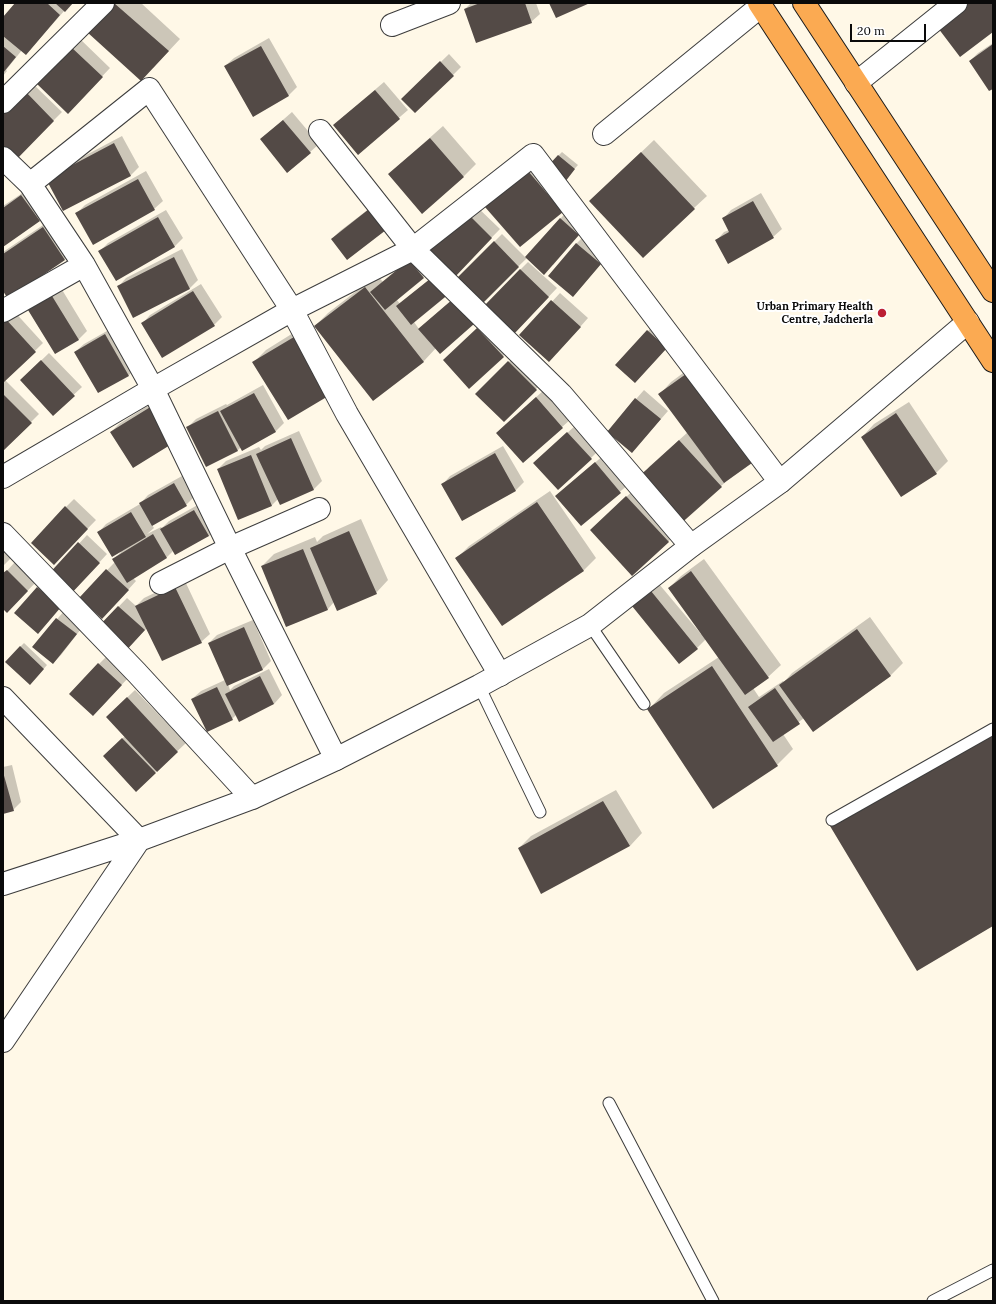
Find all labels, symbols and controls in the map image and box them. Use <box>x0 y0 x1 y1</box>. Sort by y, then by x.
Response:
scale bar <box>852 16 928 42</box>
text: 20 m <box>857 23 885 38</box>
place label: Urban Primary Health Centre, Jadcherla <box>757 300 873 326</box>
marker: Urban Primary Health Centre, Jadcherla <box>876 307 888 319</box>

